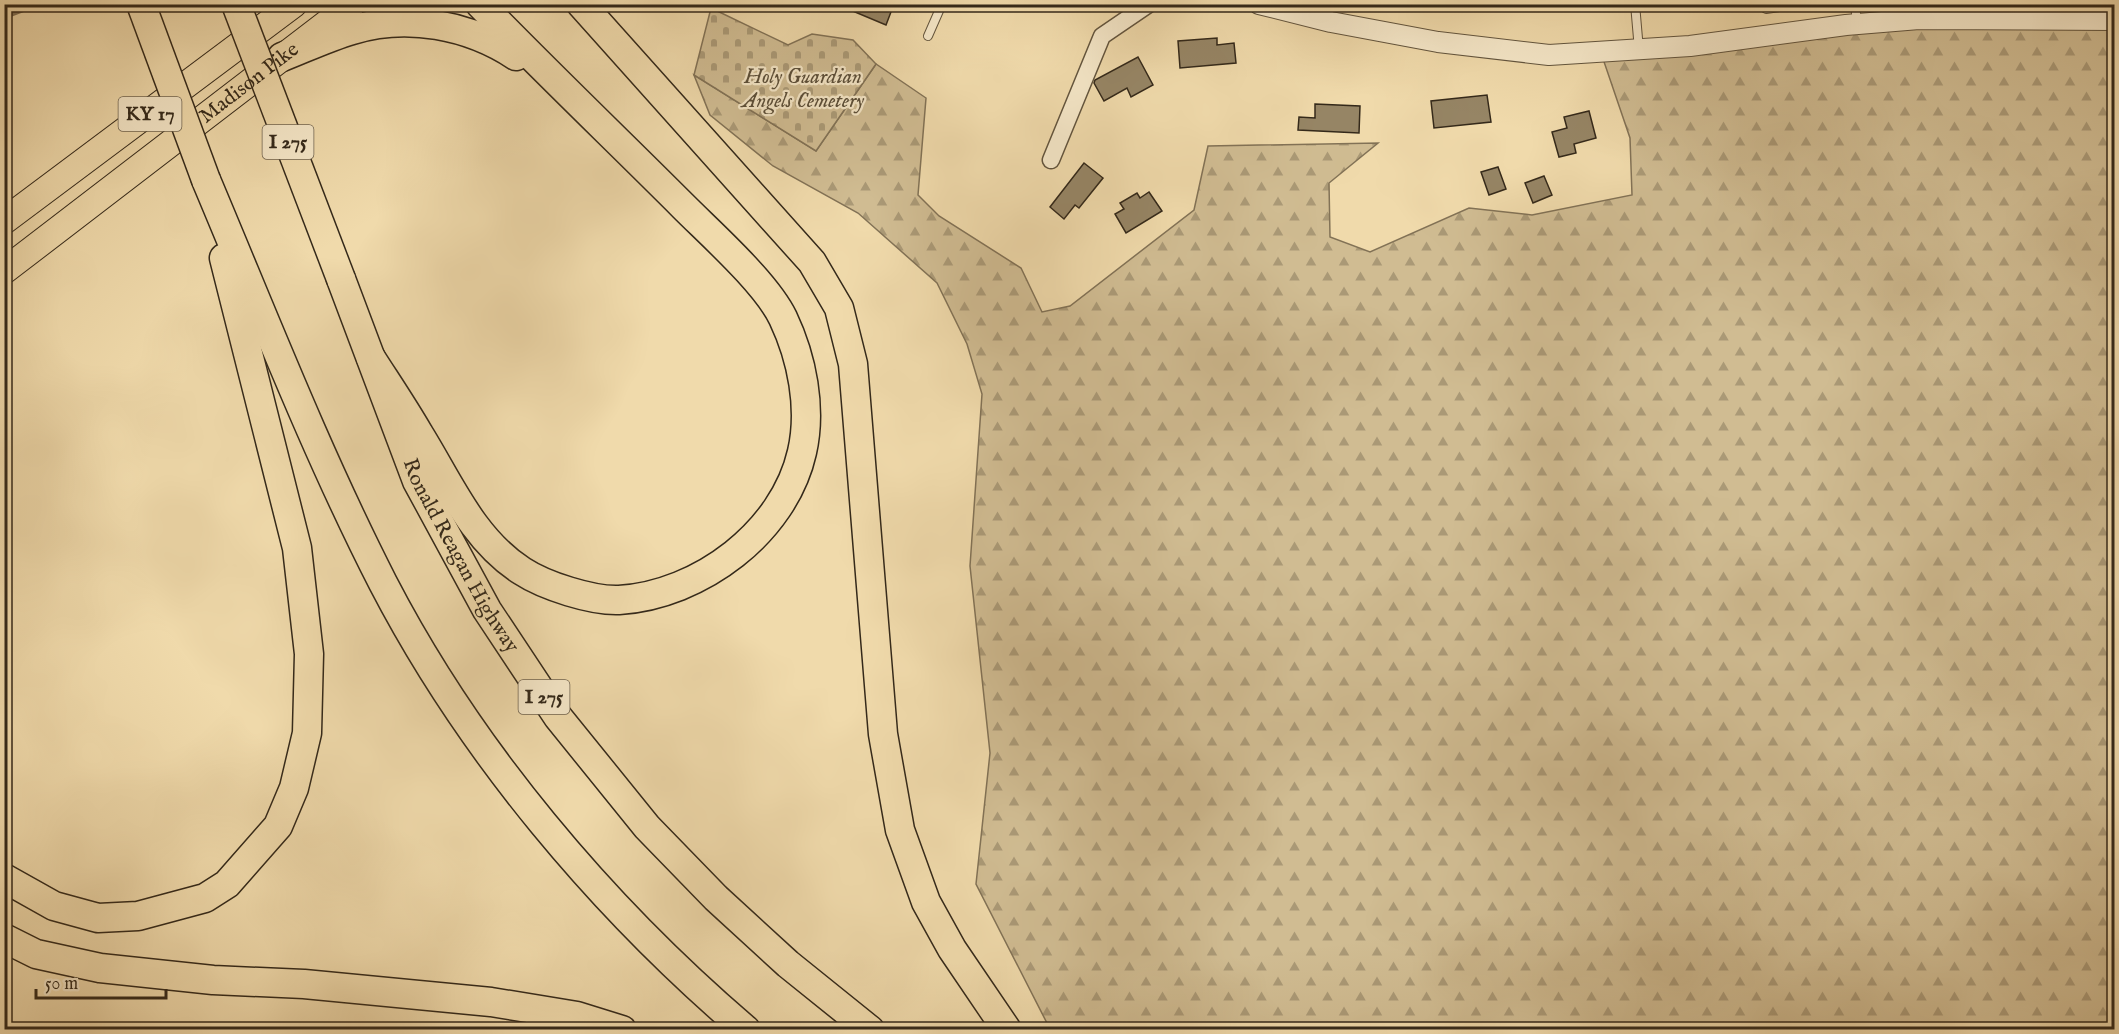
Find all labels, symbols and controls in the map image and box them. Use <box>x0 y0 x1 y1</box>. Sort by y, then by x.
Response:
street label: Madison Pike <box>194 36 305 130</box>
park label: Holy Guardian Angels Cemetery <box>740 64 864 115</box>
road number: KY 17 <box>118 97 182 131</box>
road number: I 275 <box>262 125 314 159</box>
street label: Ronald Reagan Highway <box>396 455 526 659</box>
road number: I 275 <box>518 680 570 714</box>
scale bar <box>36 962 166 1000</box>
text: 50 m <box>45 973 78 996</box>

